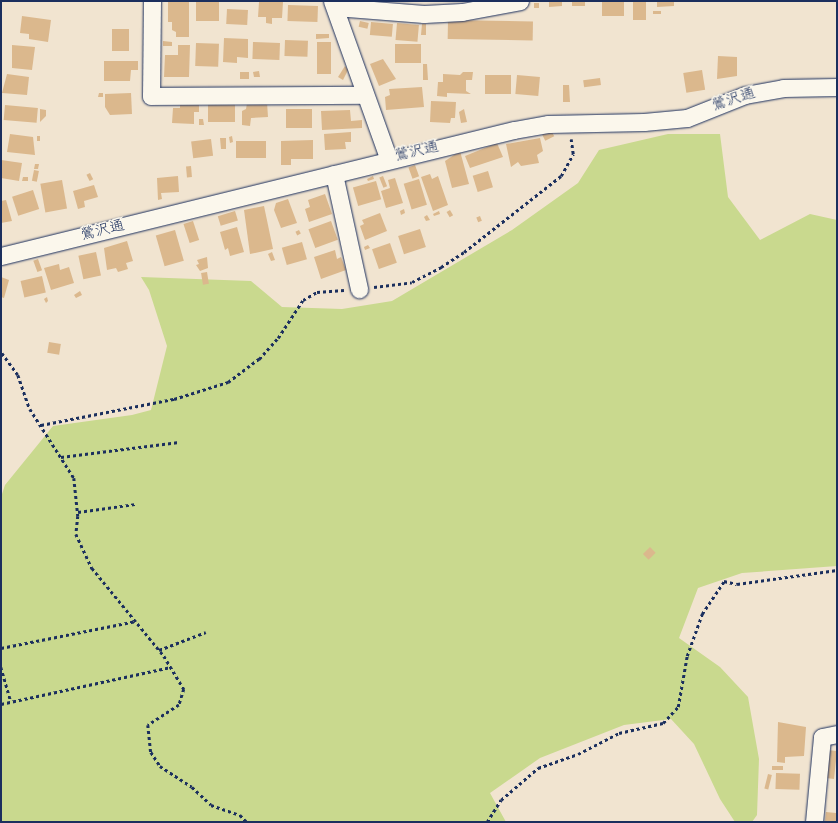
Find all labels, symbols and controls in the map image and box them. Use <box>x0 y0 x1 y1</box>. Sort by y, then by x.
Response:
street label: 鶯沢通 <box>710 85 758 117</box>
street label: 鶯沢通 <box>393 139 441 167</box>
street label: 鶯沢通 <box>79 218 127 246</box>

